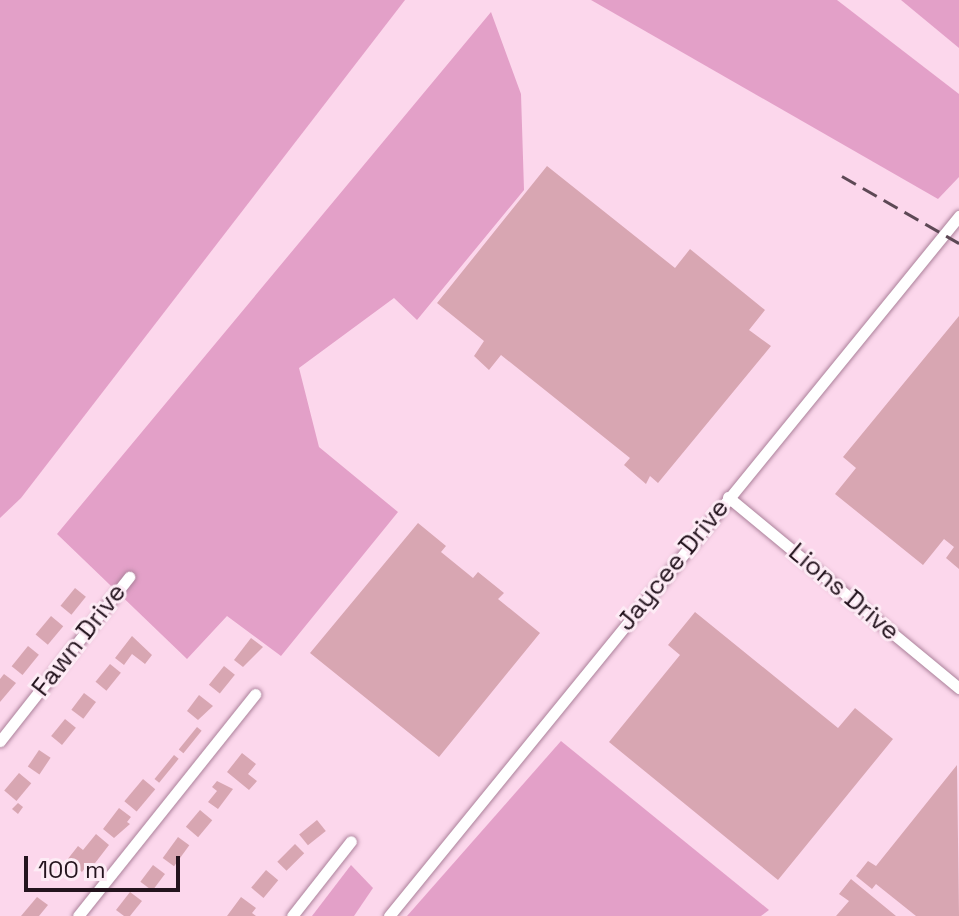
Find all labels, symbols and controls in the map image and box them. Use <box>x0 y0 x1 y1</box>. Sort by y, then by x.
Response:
street label: Jaycee Drive <box>610 493 736 637</box>
street label: Lions Drive <box>782 537 906 647</box>
street label: Fawn Drive <box>25 577 133 703</box>
scale bar <box>28 840 184 890</box>
text: 100 m <box>38 854 106 885</box>

